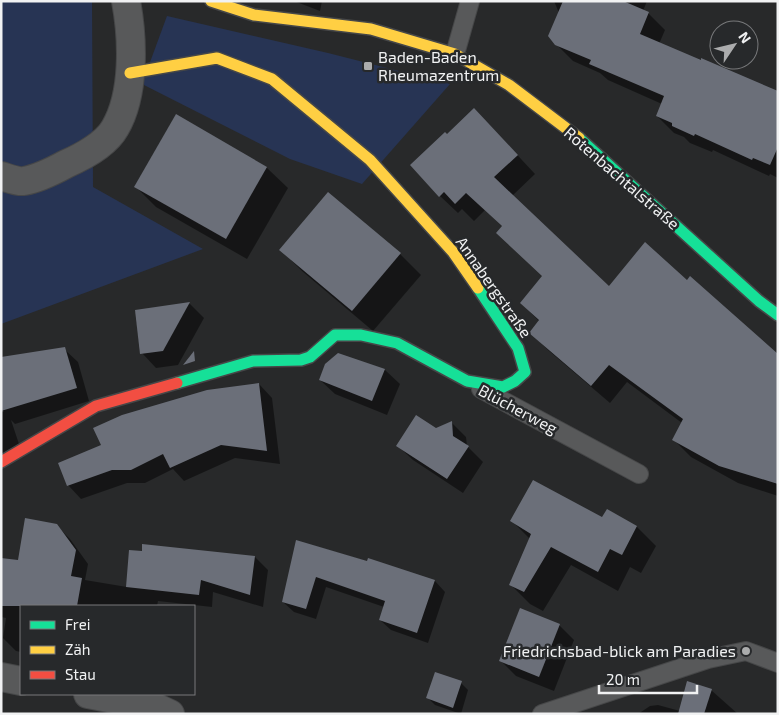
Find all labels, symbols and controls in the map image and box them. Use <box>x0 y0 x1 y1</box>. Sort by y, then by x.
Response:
north arrow <box>709 20 759 70</box>
text: N <box>735 28 755 46</box>
place label: Baden-Baden Rheumazentrum <box>378 47 499 84</box>
marker: Baden-Baden Rheumazentrum <box>362 60 374 72</box>
street label: Rotenbachtalstraße <box>561 122 684 233</box>
street label: Annabergstraße <box>452 232 536 341</box>
street label: Blücherweg <box>476 380 561 437</box>
legend <box>20 605 195 695</box>
text: Frei <box>65 615 90 633</box>
text: Zäh <box>65 640 90 658</box>
place label: Friedrichsbad-blick am Paradies <box>503 641 736 660</box>
marker: Friedrichsbad-blick am Paradies <box>740 645 752 657</box>
scale bar <box>599 662 696 694</box>
text: Stau <box>65 665 96 683</box>
text: 20 m <box>606 670 640 688</box>

